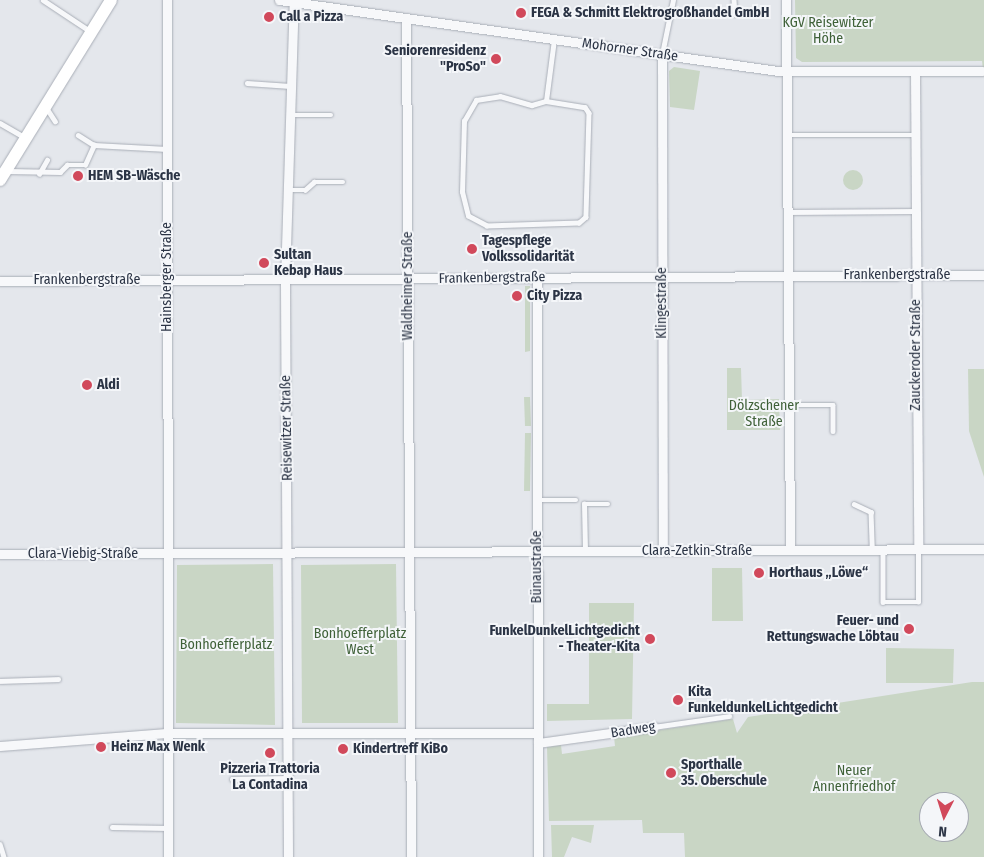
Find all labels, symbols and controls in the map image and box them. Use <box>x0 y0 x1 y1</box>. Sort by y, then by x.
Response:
place label: FEGA & Schmitt Elektrogroßhandel GmbH <box>531 5 769 21</box>
marker: FEGA & Schmitt Elektrogroßhandel GmbH <box>515 7 527 19</box>
place label: Call a Pizza <box>279 9 343 25</box>
marker: Call a Pizza <box>263 11 275 23</box>
park label: KGV Reisewitzer Höhe <box>783 15 873 48</box>
street label: Mohorner Straße <box>581 35 679 65</box>
place label: Seniorenresidenz "ProSo" <box>385 43 486 75</box>
marker: Seniorenresidenz "ProSo" <box>490 53 502 65</box>
place label: HEM SB-Wäsche <box>88 168 180 184</box>
marker: HEM SB-Wäsche <box>72 170 84 182</box>
street label: Hainsberger Straße <box>159 222 175 332</box>
street label: Waldheimer Straße <box>400 232 416 340</box>
place label: Tagespflege Volkssolidarität <box>482 233 574 266</box>
marker: Tagespflege Volkssolidarität <box>466 243 478 255</box>
place label: Sultan Kebap Haus <box>274 247 343 280</box>
marker: Sultan Kebap Haus <box>258 257 270 269</box>
street label: Klingestraße <box>654 267 670 339</box>
street label: Frankenbergstraße <box>844 267 950 283</box>
street label: Frankenbergstraße <box>438 269 546 287</box>
street label: Frankenbergstraße <box>34 272 140 288</box>
place label: City Pizza <box>527 288 582 304</box>
marker: City Pizza <box>511 290 523 302</box>
street label: Zauckeroder Straße <box>908 299 924 411</box>
street label: Reisewitzer Straße <box>278 375 296 481</box>
place label: Aldi <box>97 377 120 393</box>
marker: Aldi <box>81 379 93 391</box>
park label: Dölzschener Straße <box>729 398 799 431</box>
street label: Bünaustraße <box>529 531 545 603</box>
street label: Clara-Zetkin-Straße <box>642 543 752 559</box>
street label: Clara-Viebig-Straße <box>28 546 138 562</box>
place label: Horthaus „Löwe“ <box>769 565 868 581</box>
marker: Horthaus „Löwe“ <box>753 567 765 579</box>
place label: Feuer- und Rettungswache Löbtau <box>767 613 899 646</box>
place label: FunkelDunkelLichtgedicht - Theater-Kita <box>489 623 640 656</box>
marker: Feuer- und Rettungswache Löbtau <box>903 623 915 635</box>
park label: Bonhoefferplatz West <box>314 626 406 658</box>
marker: FunkelDunkelLichtgedicht - Theater-Kita <box>644 633 656 645</box>
park label: Bonhoefferplatz <box>180 637 272 653</box>
place label: Kita FunkeldunkelLichtgedicht <box>688 684 838 716</box>
marker: Kita FunkeldunkelLichtgedicht <box>672 694 684 706</box>
street label: Badweg <box>610 718 656 742</box>
place label: Heinz Max Wenk <box>111 739 205 755</box>
marker: Heinz Max Wenk <box>95 741 107 753</box>
place label: Kindertreff KiBo <box>353 741 448 757</box>
marker: Kindertreff KiBo <box>337 743 349 755</box>
marker: Pizzeria Trattoria La Contadina <box>264 747 276 759</box>
place label: Sporthalle 35. Oberschule <box>681 757 767 790</box>
place label: Pizzeria Trattoria La Contadina <box>220 761 320 794</box>
park label: Neuer Annenfriedhof <box>813 763 895 796</box>
marker: Sporthalle 35. Oberschule <box>665 767 677 779</box>
north arrow <box>919 792 969 842</box>
text: N <box>938 823 948 840</box>

